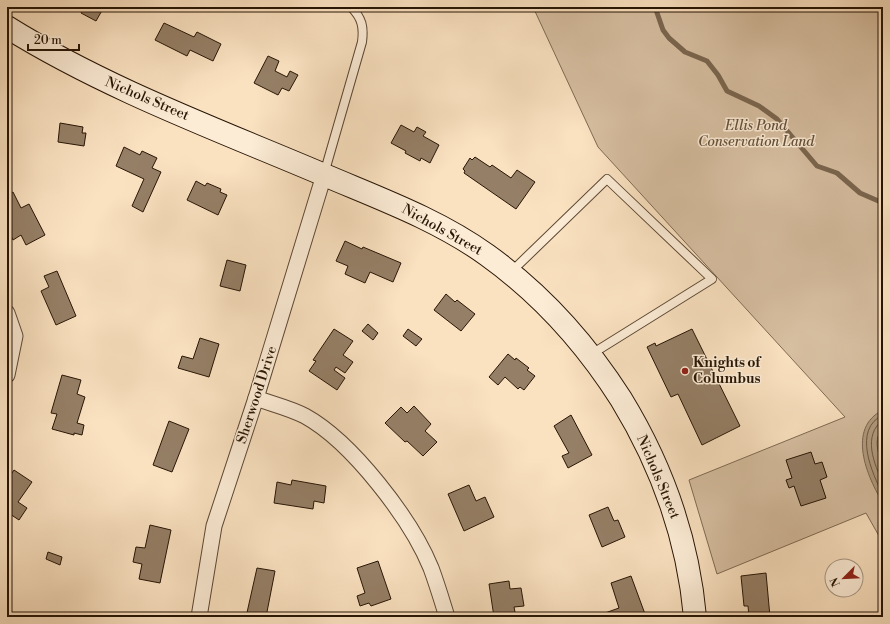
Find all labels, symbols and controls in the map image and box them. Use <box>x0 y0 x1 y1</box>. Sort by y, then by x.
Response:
scale bar <box>28 26 79 52</box>
text: 20 m <box>34 33 62 48</box>
street label: Nichols Street <box>102 73 192 125</box>
park label: Ellis Pond Conservation Land <box>698 117 815 151</box>
street label: Nichols Street <box>399 200 485 260</box>
street label: Sherwood Drive <box>233 344 281 446</box>
place label: Knights of Columbus <box>693 354 762 388</box>
marker: Knights of Columbus <box>680 366 690 376</box>
street label: Nichols Street <box>632 432 684 522</box>
north arrow <box>824 558 864 598</box>
text: N <box>827 575 844 588</box>

